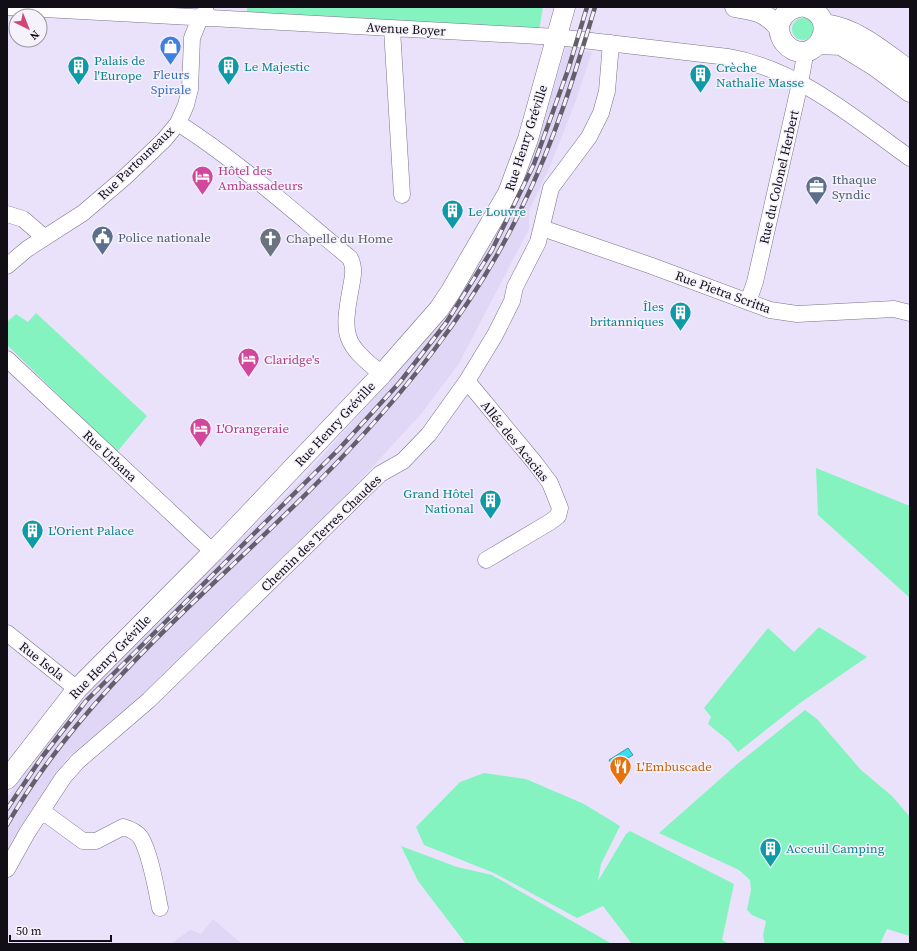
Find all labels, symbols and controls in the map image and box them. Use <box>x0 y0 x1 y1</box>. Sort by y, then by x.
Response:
north arrow <box>8 8 48 48</box>
street label: Avenue Boyer <box>366 18 447 40</box>
text: N <box>26 27 43 43</box>
shop icon: Fleurs Spirale <box>158 33 184 66</box>
place label: Palais de l'Europe <box>94 52 146 84</box>
building icon: Le Majestic <box>215 53 241 86</box>
building icon: Palais de l'Europe <box>65 54 91 87</box>
place label: Le Majestic <box>244 58 310 75</box>
place label: Crèche Nathalie Masse <box>716 59 804 91</box>
building icon: Crèche Nathalie Masse <box>687 61 713 94</box>
place label: Fleurs Spirale <box>151 66 192 98</box>
street label: Rue Henry Gréville <box>501 82 551 193</box>
street label: Rue du Colonel Herbert <box>755 108 803 246</box>
street label: Rue Partouneaux <box>94 122 178 204</box>
place label: Hôtel des Ambassadeurs <box>218 162 303 194</box>
hotel icon: Hôtel des Ambassadeurs <box>189 164 215 197</box>
place label: Ithaque Syndic <box>832 171 877 203</box>
office icon: Ithaque Syndic <box>804 173 830 206</box>
building icon: Le Louvre <box>440 198 466 231</box>
place label: Le Louvre <box>468 203 526 220</box>
public building icon: Police nationale <box>89 224 115 257</box>
church icon: Chapelle du Home <box>257 225 283 258</box>
place label: Police nationale <box>118 229 211 246</box>
place label: Chapelle du Home <box>286 230 394 247</box>
street label: Rue Pietra Scritta <box>673 267 773 317</box>
place label: Îles britanniques <box>590 298 664 330</box>
building icon: Îles britanniques <box>667 300 693 333</box>
hotel icon: Claridge's <box>235 346 261 379</box>
place label: Claridge's <box>264 351 320 368</box>
street label: Rue Henry Gréville <box>291 377 379 470</box>
street label: Allée des Acacias <box>477 397 553 485</box>
hotel icon: L'Orangeraie <box>188 415 214 448</box>
place label: L'Orangeraie <box>216 420 289 437</box>
street label: Rue Urbana <box>79 426 141 486</box>
street label: Chemin des Terres Chaudes <box>257 471 385 595</box>
place label: Grand Hôtel National <box>403 485 474 517</box>
building icon: Grand Hôtel National <box>477 487 503 520</box>
building icon: L'Orient Palace <box>20 517 46 550</box>
place label: L'Orient Palace <box>48 522 135 539</box>
street label: Rue Henry Gréville <box>65 611 155 703</box>
street label: Rue Isola <box>16 638 68 684</box>
restaurant icon: L'Embuscade <box>608 753 634 786</box>
place label: L'Embuscade <box>636 758 712 775</box>
building icon: Acceuil Camping <box>758 835 784 868</box>
place label: Acceuil Camping <box>786 840 885 857</box>
scale bar <box>10 917 111 943</box>
text: 50 m <box>16 923 42 939</box>

